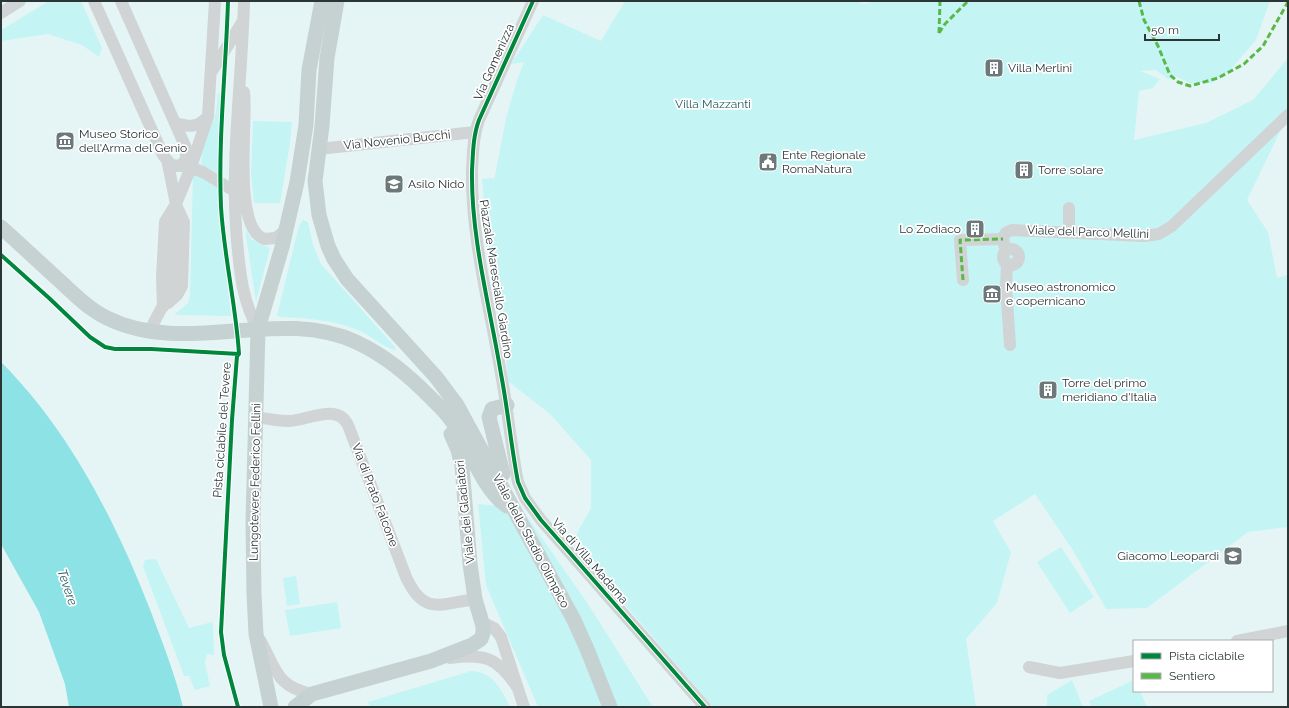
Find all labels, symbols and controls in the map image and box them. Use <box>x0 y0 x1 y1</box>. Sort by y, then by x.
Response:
scale bar <box>1145 16 1219 42</box>
street label: Via Gomenizza <box>471 22 517 102</box>
text: 50 m <box>1151 23 1179 37</box>
building icon: Villa Merlini <box>983 57 1005 79</box>
place label: Villa Merlini <box>1008 61 1072 75</box>
park label: Villa Mazzanti <box>675 97 751 111</box>
place label: Museo Storico dell'Arma del Genio <box>79 127 187 155</box>
street label: Via Novenio Bucchi <box>343 127 451 153</box>
museum icon: Museo Storico dell'Arma del Genio <box>54 130 76 152</box>
place label: Ente Regionale RomaNatura <box>782 148 866 176</box>
public building icon: Ente Regionale RomaNatura <box>757 151 779 173</box>
building icon: Torre solare <box>1013 159 1035 181</box>
place label: Torre solare <box>1038 163 1103 177</box>
school or university icon: Asilo Nido <box>383 173 405 195</box>
place label: Asilo Nido <box>408 177 464 191</box>
street label: Piazzale Maresciallo Giardino <box>477 199 515 359</box>
building icon: Lo Zodiaco <box>964 218 986 240</box>
place label: Lo Zodiaco <box>899 222 961 236</box>
street label: Viale del Parco Mellini <box>1027 223 1149 241</box>
place label: Museo astronomico e copernicano <box>1006 280 1116 308</box>
museum icon: Museo astronomico e copernicano <box>981 283 1003 305</box>
street label: Pista ciclabile del Tevere <box>210 362 234 498</box>
place label: Torre del primo meridiano d'Italia <box>1062 376 1156 404</box>
building icon: Torre del primo meridiano d'Italia <box>1037 379 1059 401</box>
street label: Lungotevere Federico Fellini <box>247 403 263 561</box>
street label: Via di Prato Falcone <box>349 441 401 549</box>
street label: Viale dei Gladiatori <box>453 460 477 564</box>
street label: Viale dello Stadio Olimpico <box>490 472 572 610</box>
street label: Via di Villa Madama <box>549 515 631 607</box>
school or university icon: Giacomo Leopardi <box>1222 545 1244 567</box>
place label: Giacomo Leopardi <box>1117 549 1219 563</box>
water label: Tevere <box>54 567 81 607</box>
legend <box>1133 640 1273 692</box>
text: Pista ciclabile <box>1169 649 1244 663</box>
text: Sentiero <box>1169 669 1215 683</box>

